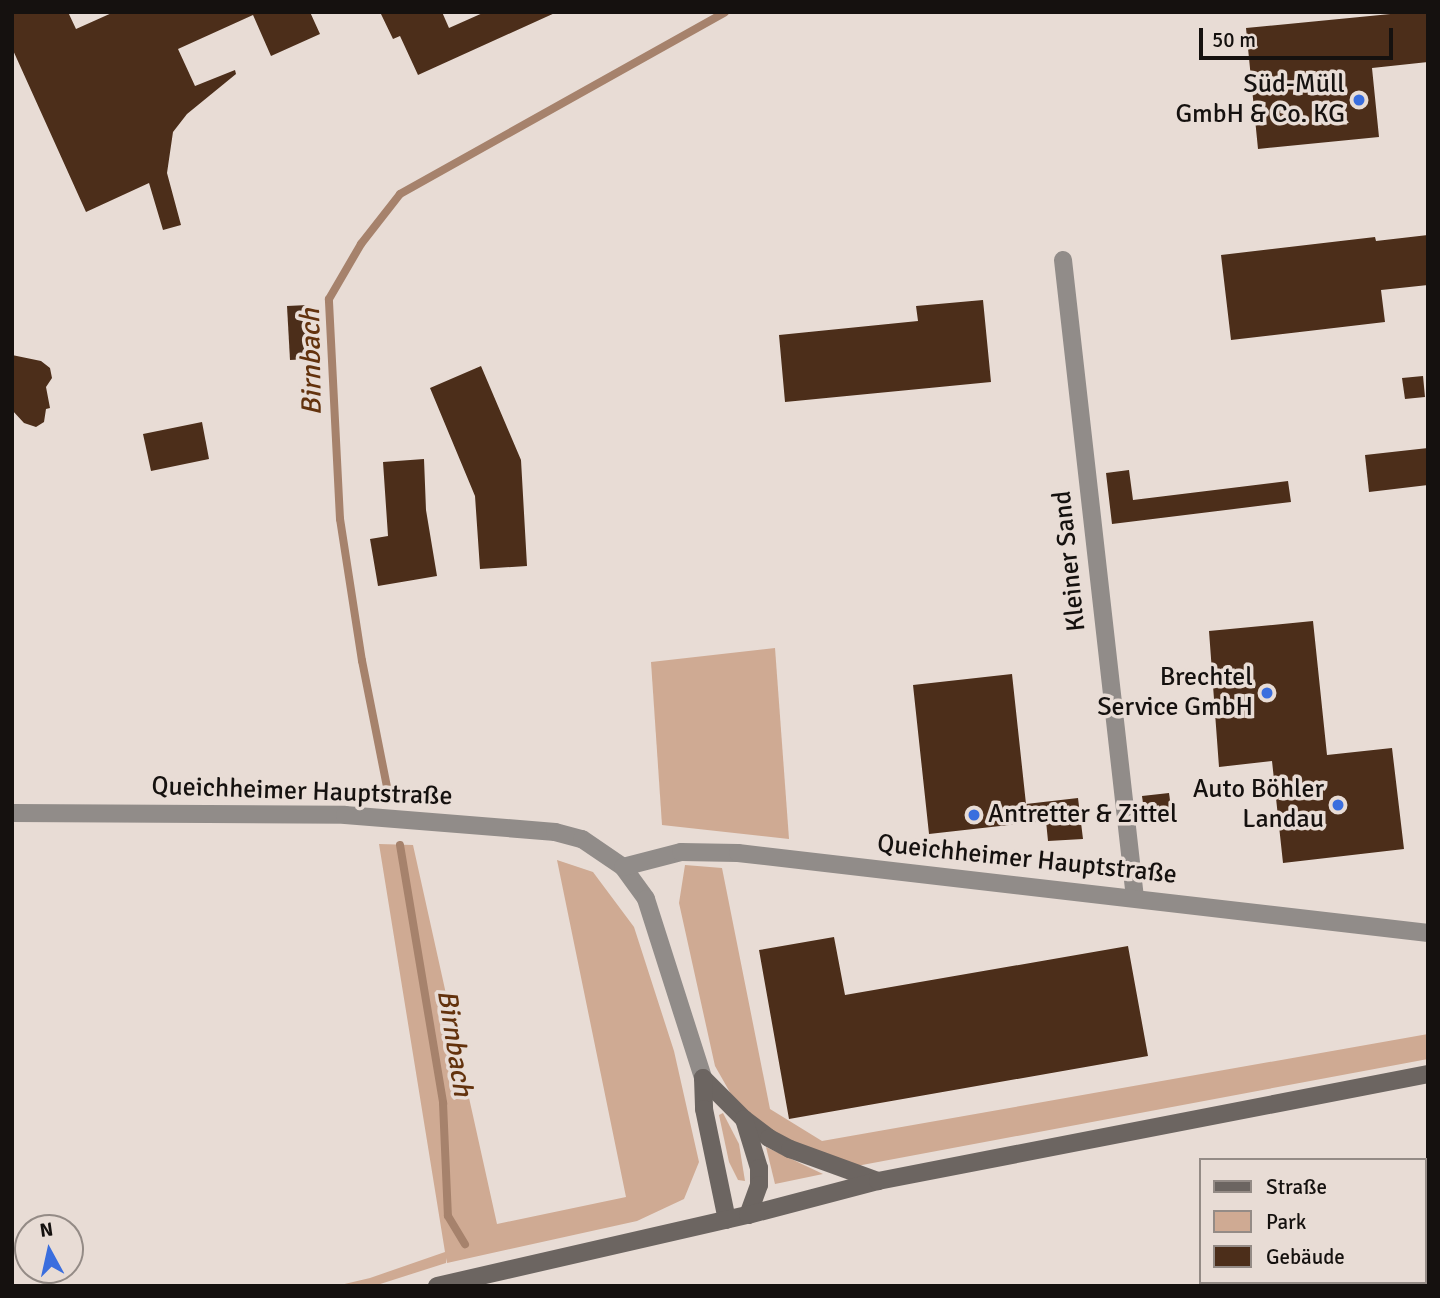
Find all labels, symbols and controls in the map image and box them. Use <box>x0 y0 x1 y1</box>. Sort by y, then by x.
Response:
scale bar <box>1202 14 1396 58</box>
text: 50 m <box>1212 27 1256 53</box>
place label: Süd-Müll GmbH & Co. KG <box>1175 69 1345 130</box>
marker: Süd-Müll GmbH & Co. KG <box>1351 92 1367 108</box>
water label: Birnbach <box>293 308 329 416</box>
street label: Kleiner Sand <box>1047 489 1093 633</box>
place label: Brechtel Service GmbH <box>1097 662 1253 724</box>
marker: Brechtel Service GmbH <box>1259 685 1275 701</box>
street label: Queichheimer Hauptstraße <box>151 771 453 813</box>
place label: Auto Böhler Landau <box>1193 774 1324 836</box>
marker: Auto Böhler Landau <box>1330 797 1346 813</box>
place label: Antretter & Zittel <box>988 799 1178 831</box>
marker: Antretter & Zittel <box>966 807 982 823</box>
street label: Queichheimer Hauptstraße <box>876 829 1178 891</box>
water label: Birnbach <box>430 987 480 1099</box>
legend <box>1198 1158 1426 1284</box>
text: Straße <box>1266 1174 1327 1200</box>
text: Park <box>1266 1209 1306 1235</box>
north arrow <box>14 1214 84 1284</box>
text: N <box>38 1217 55 1243</box>
text: Gebäude <box>1266 1244 1345 1270</box>

